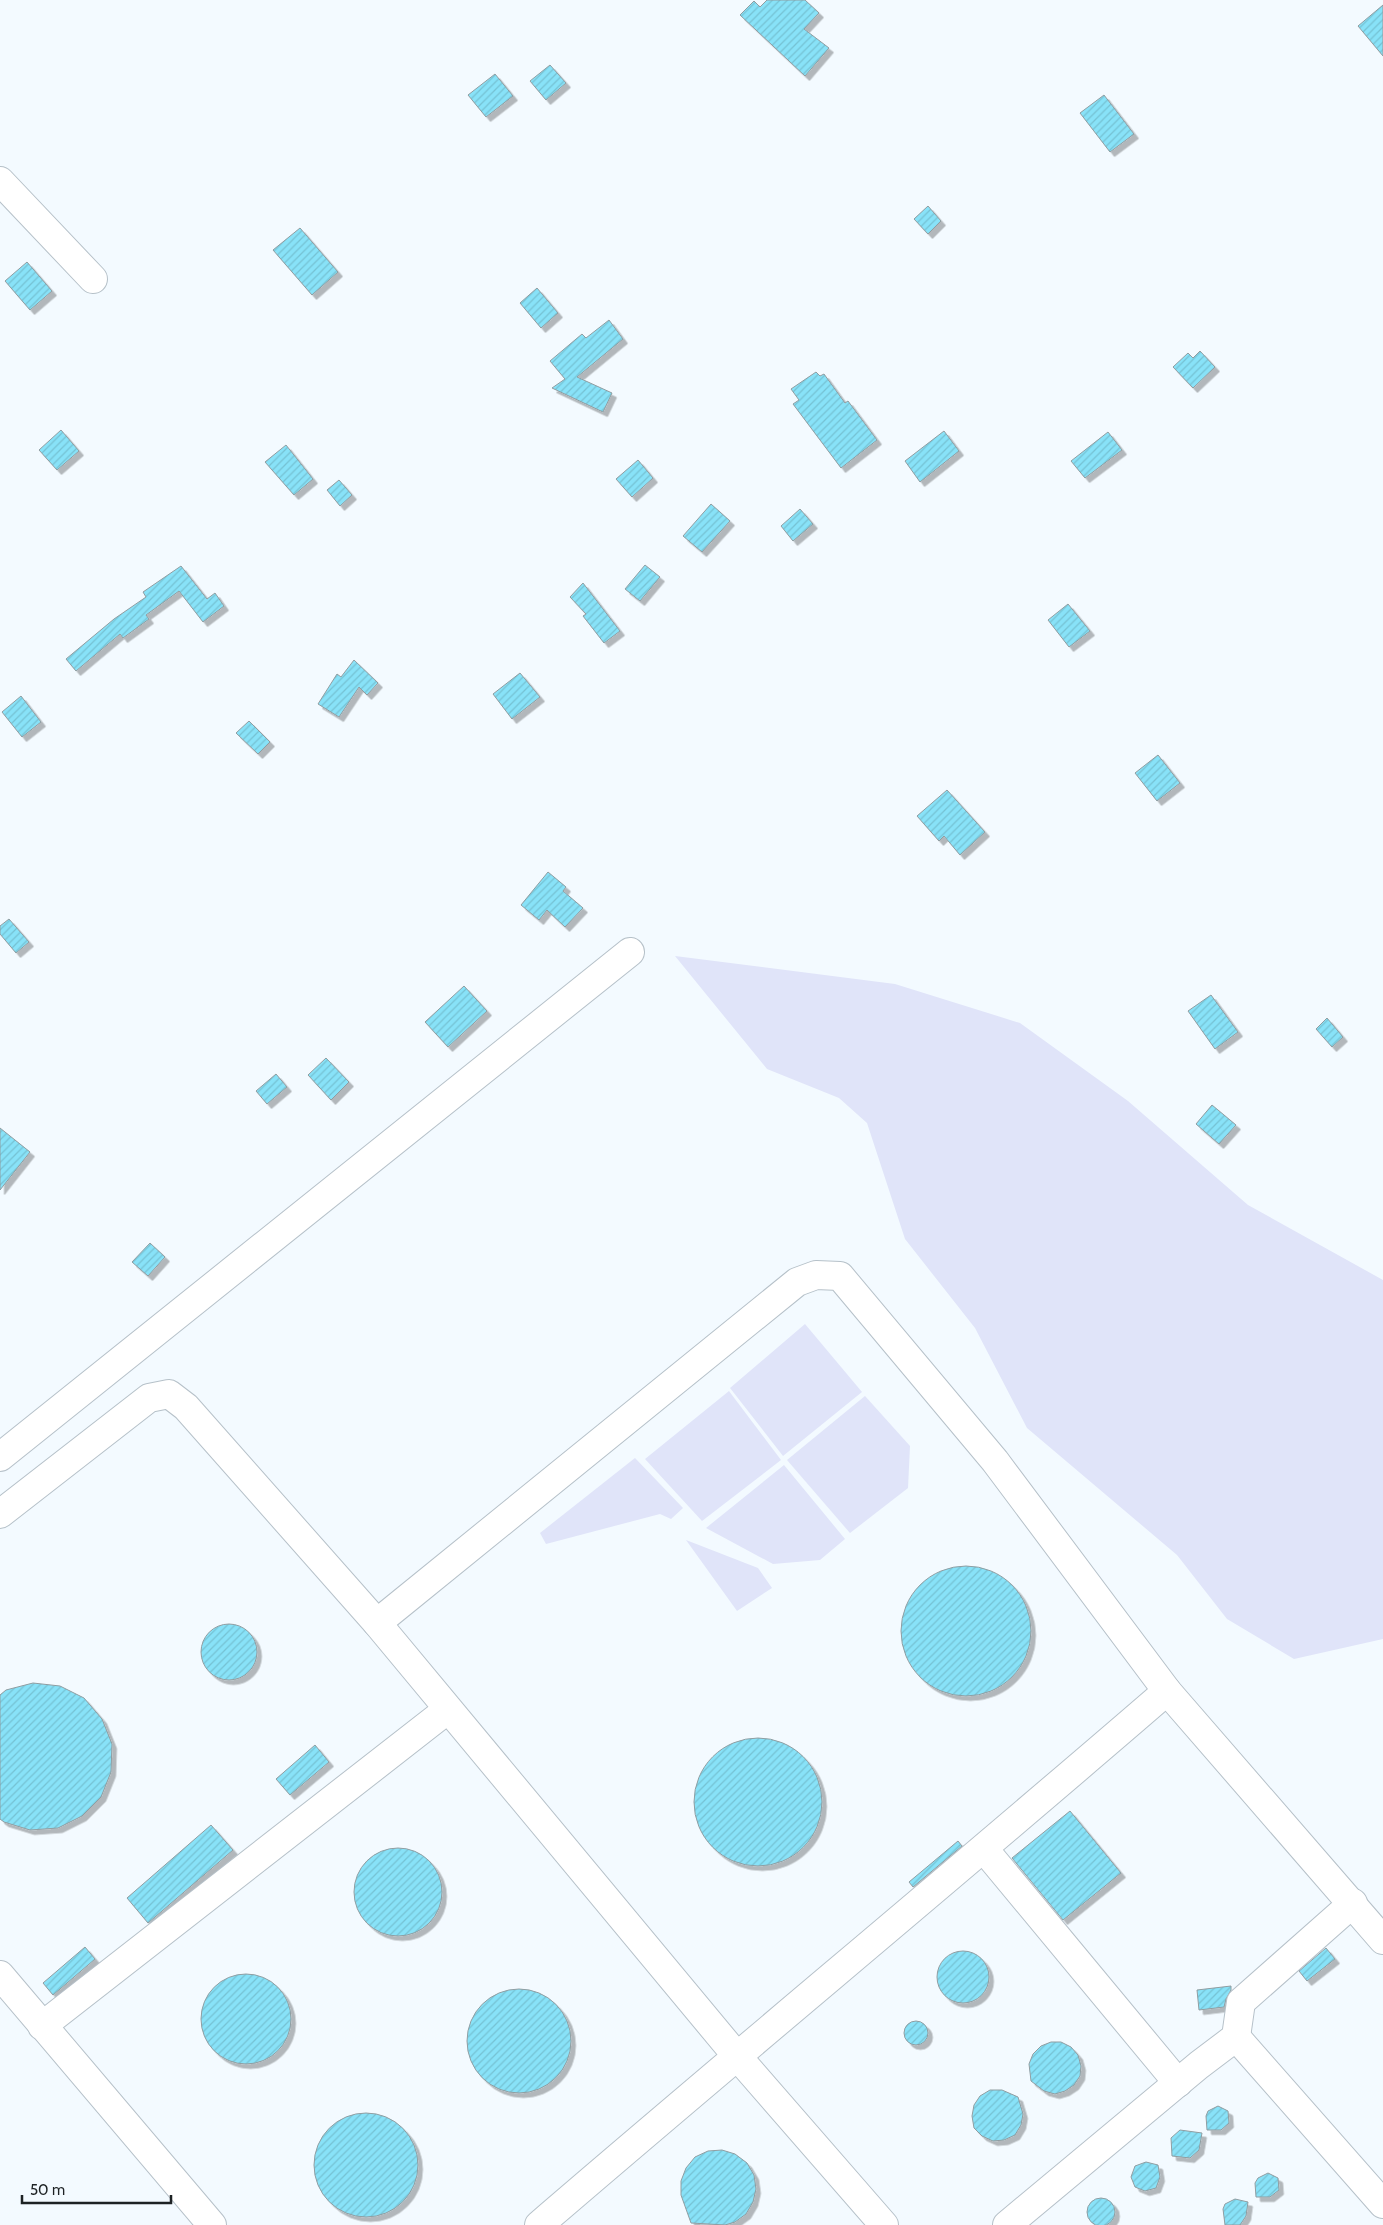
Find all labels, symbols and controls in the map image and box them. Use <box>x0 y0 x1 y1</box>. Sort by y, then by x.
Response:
scale bar <box>22 2172 171 2204</box>
text: 50 m <box>30 2181 65 2199</box>

